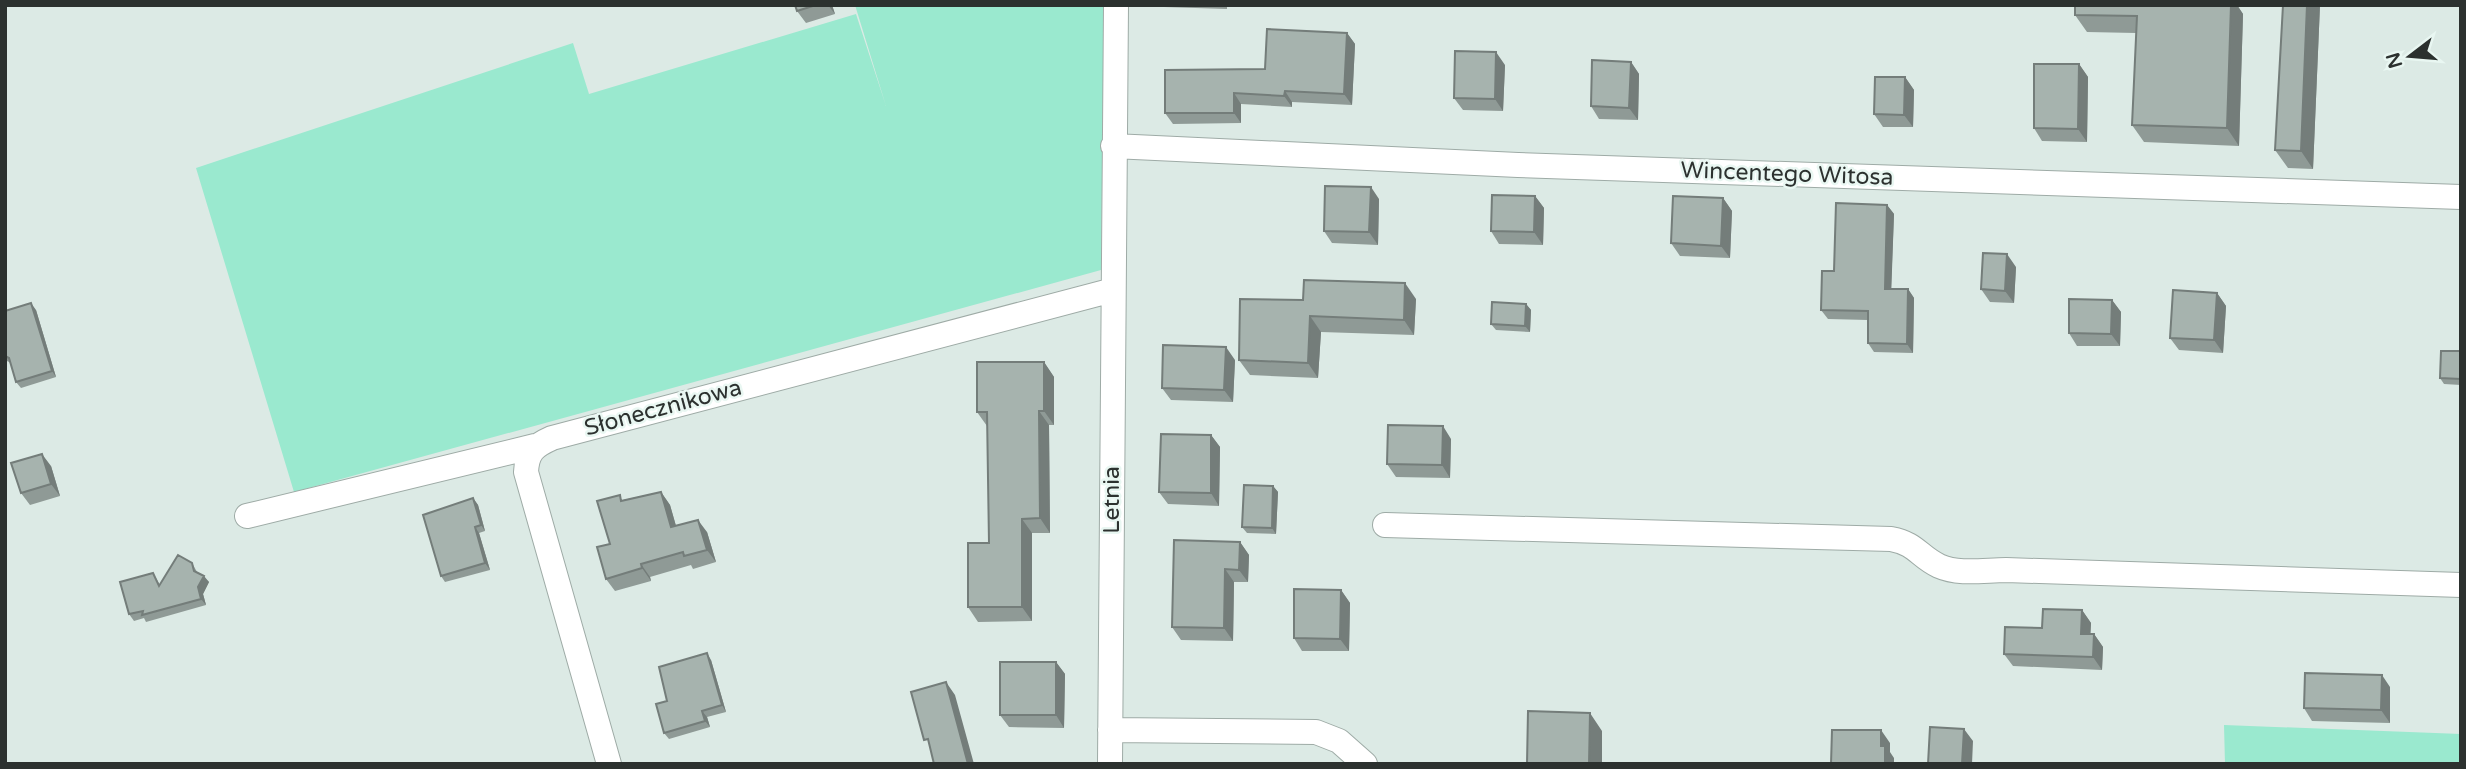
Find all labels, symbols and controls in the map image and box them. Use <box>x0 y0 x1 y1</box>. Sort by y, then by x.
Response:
north arrow <box>2375 21 2445 91</box>
text: N <box>2382 50 2407 71</box>
street label: Wincentego Witosa <box>1680 156 1894 192</box>
street label: Słonecznikowa <box>581 374 745 442</box>
street label: Letnia <box>1098 466 1126 534</box>

